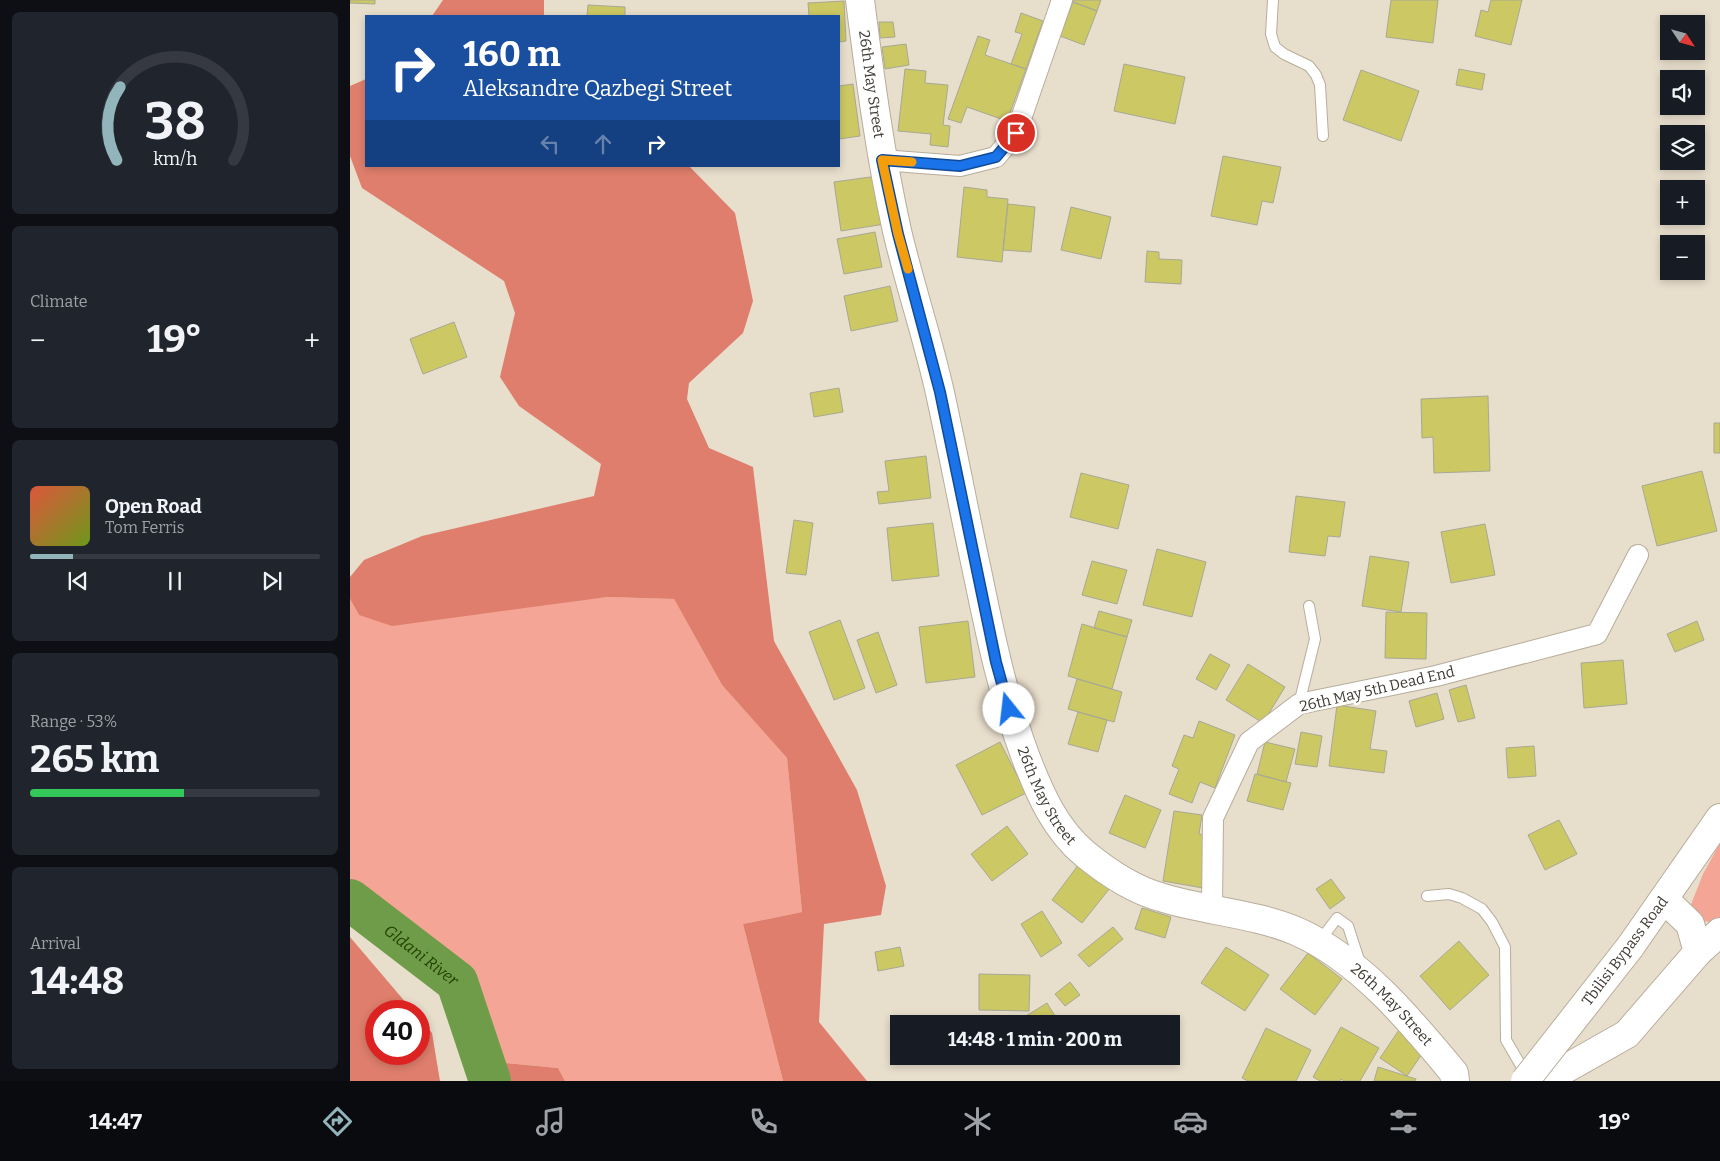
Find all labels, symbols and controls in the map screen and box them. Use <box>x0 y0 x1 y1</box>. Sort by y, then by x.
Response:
north arrow <box>1660 15 1705 60</box>
map controls <box>1660 15 1705 280</box>
street label: 26th May Street <box>855 29 888 140</box>
text: 160 m <box>463 33 561 75</box>
icon: right <box>380 35 445 100</box>
button: sound <box>1660 70 1705 115</box>
text: Aleksandre Qazbegi Street <box>463 75 732 102</box>
text: 38 <box>144 90 206 153</box>
pin <box>995 112 1037 154</box>
icon: arrive <box>1002 119 1030 147</box>
button: layers <box>1660 125 1705 170</box>
icon: left <box>536 130 564 158</box>
icon: ahead <box>589 130 617 158</box>
icon: right <box>642 130 670 158</box>
text: km/h <box>153 148 197 170</box>
button: + <box>1660 180 1705 225</box>
button: − <box>1660 235 1705 280</box>
text: Climate <box>30 292 88 311</box>
text: 19° <box>147 316 202 362</box>
text: − <box>30 324 45 357</box>
text: + <box>304 324 320 357</box>
text: Open Road <box>105 495 202 518</box>
text: Tom Ferris <box>105 518 184 537</box>
icon: previous <box>64 567 92 595</box>
icon: pause <box>161 567 189 595</box>
icon: next <box>258 567 286 595</box>
street label: 26th May 5th Dead End <box>1298 662 1456 716</box>
position arrow <box>982 682 1034 734</box>
text: Range · 53% <box>30 712 117 731</box>
text: 265 km <box>30 736 159 782</box>
street label: 26th May Street <box>1014 744 1080 849</box>
street label: Tbilisi Bypass Road <box>1578 893 1672 1009</box>
water label: Gldani River <box>380 921 463 990</box>
text: Arrival <box>30 934 81 953</box>
text: 14:48 <box>30 958 124 1004</box>
street label: 26th May Street <box>1347 959 1437 1050</box>
speed limit sign: 40 <box>365 1000 430 1065</box>
text: 14:48 · 1 min · 200 m <box>948 1028 1122 1051</box>
icon: directions <box>320 1104 355 1139</box>
icon: music <box>533 1104 568 1139</box>
icon: phone <box>746 1104 781 1139</box>
icon: climate <box>960 1104 995 1139</box>
icon: car <box>1173 1104 1208 1139</box>
icon: filters <box>1386 1104 1421 1139</box>
text: 14:47 <box>89 1108 142 1135</box>
text: 19° <box>1599 1108 1631 1135</box>

